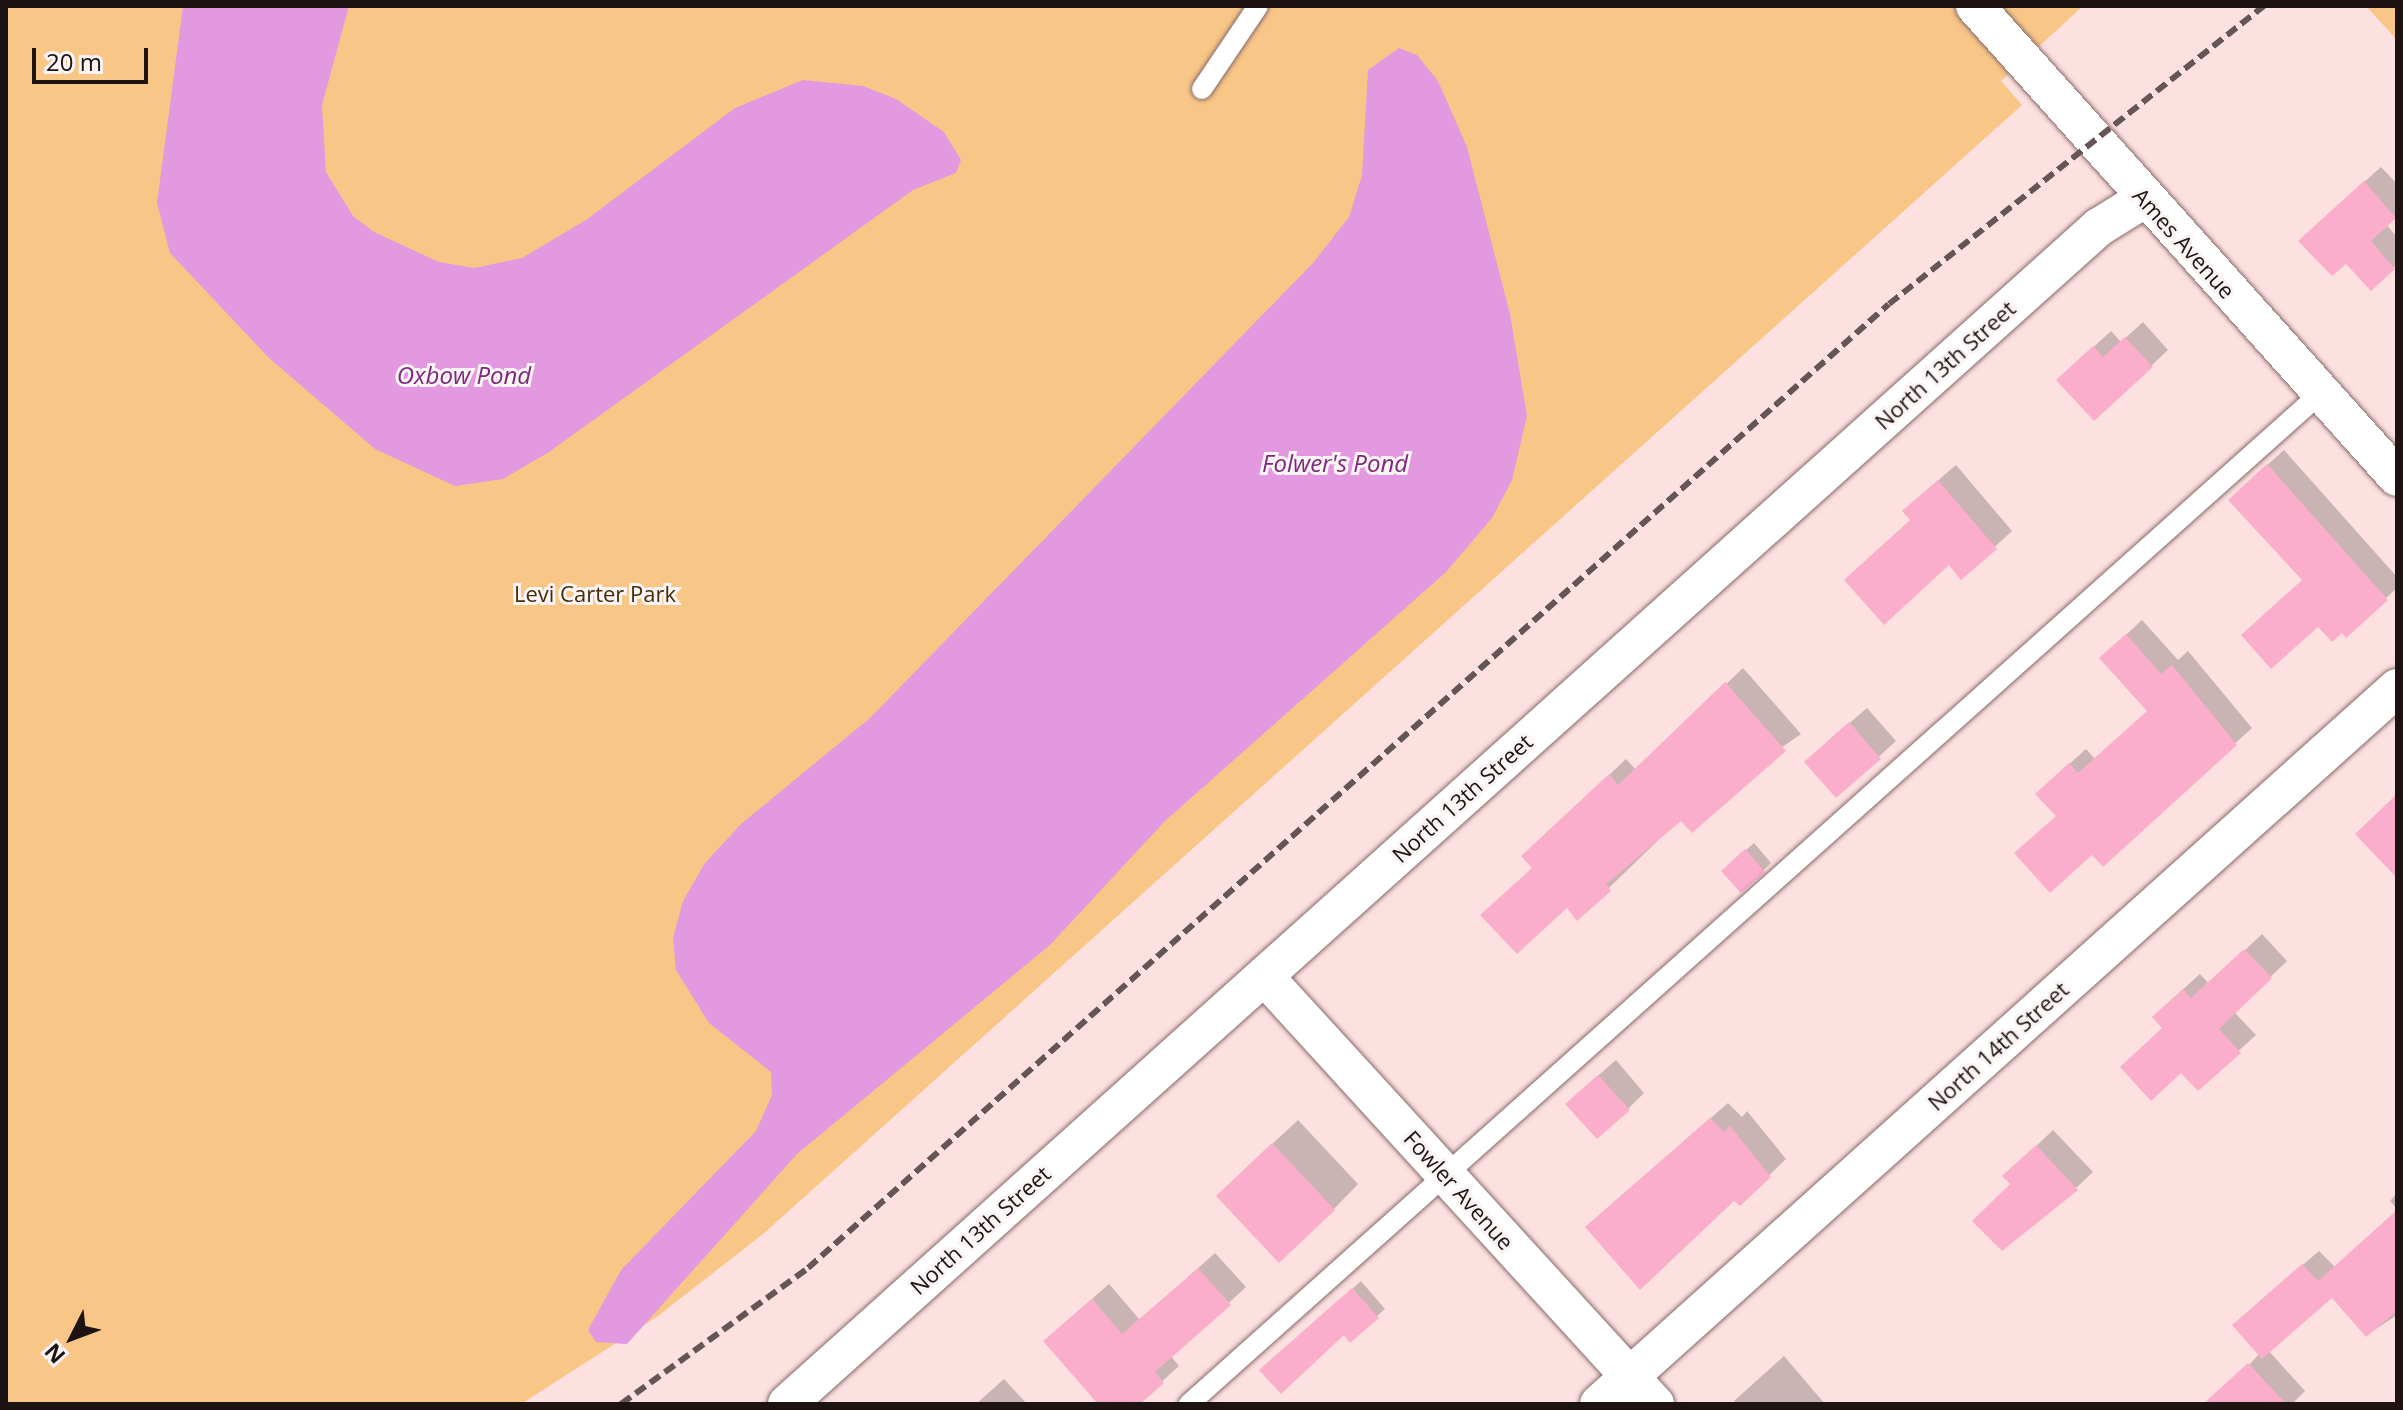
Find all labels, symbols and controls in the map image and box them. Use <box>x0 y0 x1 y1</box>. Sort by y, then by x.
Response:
scale bar <box>36 32 152 82</box>
text: 20 m <box>46 45 102 78</box>
street label: Ames Avenue <box>2128 182 2240 304</box>
street label: North 13th Street <box>1869 295 2021 435</box>
water label: Oxbow Pond <box>397 361 531 389</box>
water label: Folwer's Pond <box>1262 449 1408 477</box>
park label: Levi Carter Park <box>514 581 676 607</box>
street label: North 13th Street <box>1386 728 1538 868</box>
street label: North 14th Street <box>1922 976 2074 1116</box>
street label: Fowler Avenue <box>1399 1125 1519 1255</box>
street label: North 13th Street <box>904 1160 1056 1300</box>
north arrow <box>32 1298 112 1378</box>
text: N <box>37 1337 71 1371</box>

